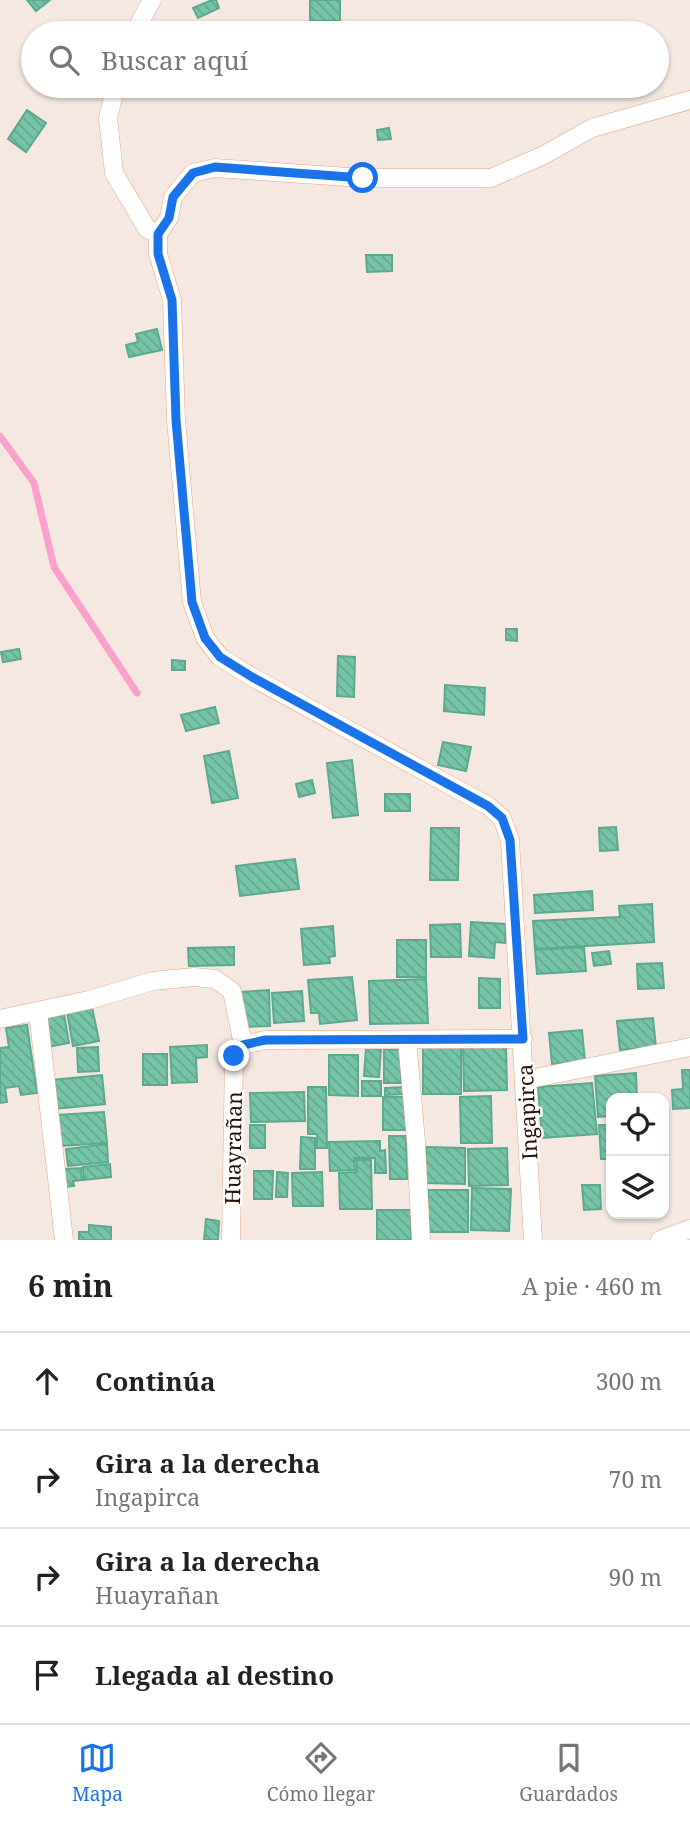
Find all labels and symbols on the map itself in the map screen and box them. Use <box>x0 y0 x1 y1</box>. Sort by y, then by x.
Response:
route start <box>347 162 378 193</box>
route end <box>218 1040 249 1071</box>
street label: Ingapirca <box>511 1063 543 1161</box>
street label: Huayrañan <box>218 1091 248 1205</box>

